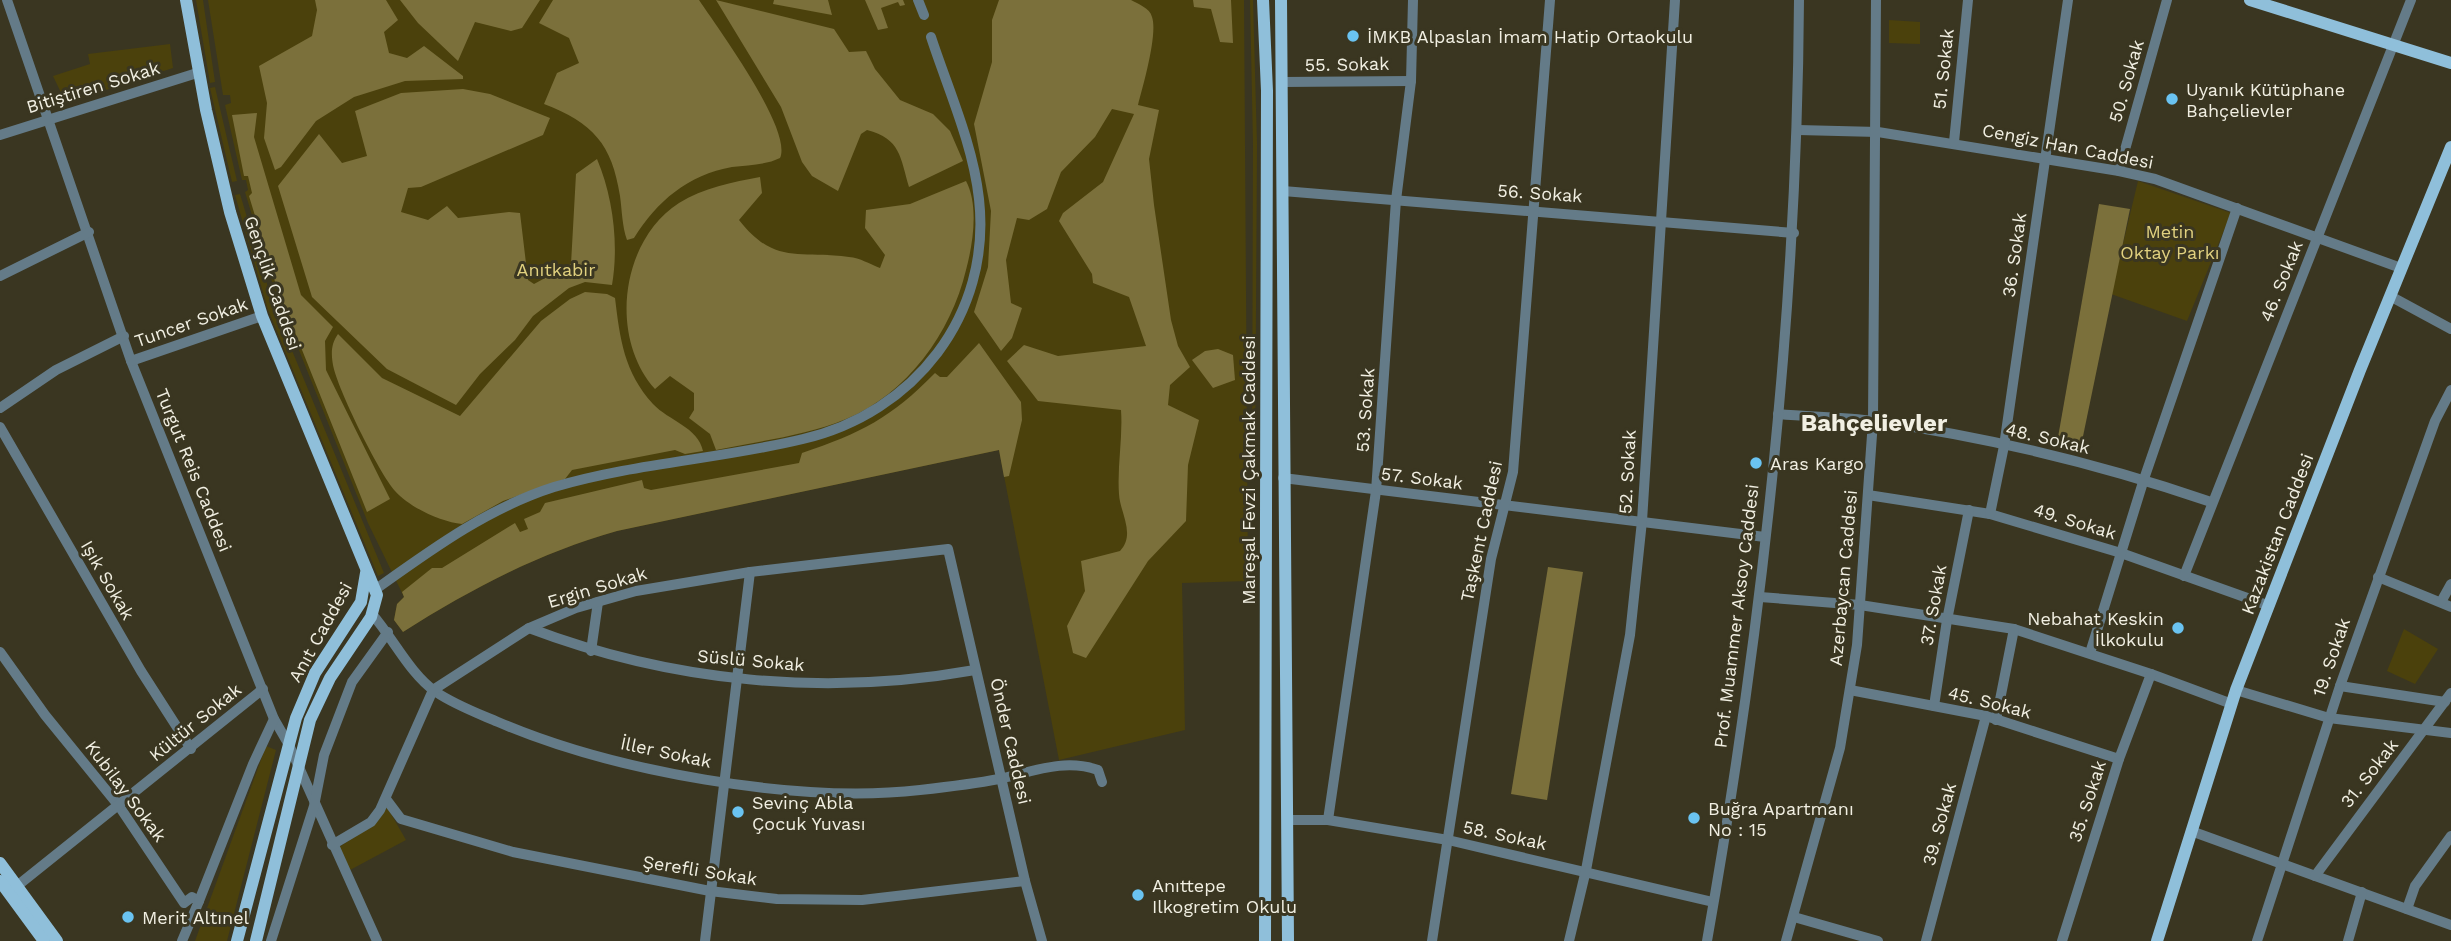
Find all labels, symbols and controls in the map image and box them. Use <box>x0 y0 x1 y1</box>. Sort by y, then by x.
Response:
place label: İMKB Alpaslan İmam Hatip Ortaokulu <box>1367 26 1693 47</box>
marker: İMKB Alpaslan İmam Hatip Ortaokulu <box>1345 28 1361 44</box>
street label: 51. Sokak <box>1928 28 1958 110</box>
street label: 50. Sokak <box>2104 37 2148 125</box>
street label: 55. Sokak <box>1305 53 1389 75</box>
street label: Bitiştiren Sokak <box>24 57 162 117</box>
place label: Uyanık Kütüphane Bahçelievler <box>2186 79 2345 121</box>
marker: Uyanık Kütüphane Bahçelievler <box>2164 91 2180 107</box>
street label: Cengiz Han Caddesi <box>1980 119 2156 173</box>
street label: 56. Sokak <box>1497 180 1583 206</box>
street label: 36. Sokak <box>1998 211 2030 299</box>
street label: Gençlik Caddesi <box>240 213 306 353</box>
park label: Metin Oktay Parkı <box>2120 221 2220 263</box>
street label: 46. Sokak <box>2255 237 2307 325</box>
park label: Anıtkabir <box>517 259 595 280</box>
street label: Tuncer Sokak <box>132 293 250 351</box>
street label: Mareşal Fevzi Çakmak Caddesi <box>1238 335 1259 605</box>
street label: 53. Sokak <box>1352 367 1378 453</box>
street label: Turgut Reis Caddesi <box>152 385 236 555</box>
district label: Bahçelievler <box>1801 409 1948 437</box>
street label: 48. Sokak <box>2004 418 2092 458</box>
street label: 52. Sokak <box>1614 429 1640 515</box>
street label: Kazakistan Caddesi <box>2237 451 2317 617</box>
place label: Aras Kargo <box>1770 453 1864 474</box>
marker: Aras Kargo <box>1748 455 1764 471</box>
street label: Taşkent Caddesi <box>1456 459 1506 603</box>
street label: 57. Sokak <box>1380 463 1464 493</box>
street label: Prof. Muammer Aksoy Caddesi <box>1709 483 1763 749</box>
street label: Azerbaycan Caddesi <box>1825 489 1861 667</box>
street label: 49. Sokak <box>2031 498 2119 544</box>
street label: Işık Sokak <box>77 537 139 623</box>
street label: Ergin Sokak <box>545 562 649 612</box>
street label: 37. Sokak <box>1916 563 1950 647</box>
street label: Anıt Caddesi <box>284 578 356 686</box>
place label: Nebahat Keskin İlkokulu <box>2027 608 2164 650</box>
street label: 19. Sokak <box>2308 615 2354 699</box>
marker: Nebahat Keskin İlkokulu <box>2170 620 2186 636</box>
street label: Süslü Sokak <box>697 645 805 675</box>
street label: Önder Caddesi <box>986 676 1036 806</box>
street label: Kültür Sokak <box>145 679 245 765</box>
street label: 45. Sokak <box>1946 682 2034 722</box>
street label: İller Sokak <box>619 732 713 772</box>
street label: 31. Sokak <box>2336 735 2402 811</box>
street label: Kubilay Sokak <box>81 736 171 846</box>
street label: 35. Sokak <box>2064 757 2110 845</box>
street label: 39. Sokak <box>1918 780 1960 868</box>
place label: Sevinç Abla Çocuk Yuvası <box>752 792 866 834</box>
place label: Buğra Apartmanı No : 15 <box>1708 798 1854 840</box>
marker: Sevinç Abla Çocuk Yuvası <box>730 804 746 820</box>
marker: Buğra Apartmanı No : 15 <box>1686 810 1702 826</box>
street label: 58. Sokak <box>1461 816 1549 854</box>
street label: Şerefli Sokak <box>641 851 759 889</box>
place label: Anıttepe Ilkogretim Okulu <box>1152 875 1297 917</box>
marker: Anıttepe Ilkogretim Okulu <box>1130 887 1146 903</box>
place label: Merit Altınel <box>142 907 250 928</box>
marker: Merit Altınel <box>120 909 136 925</box>

